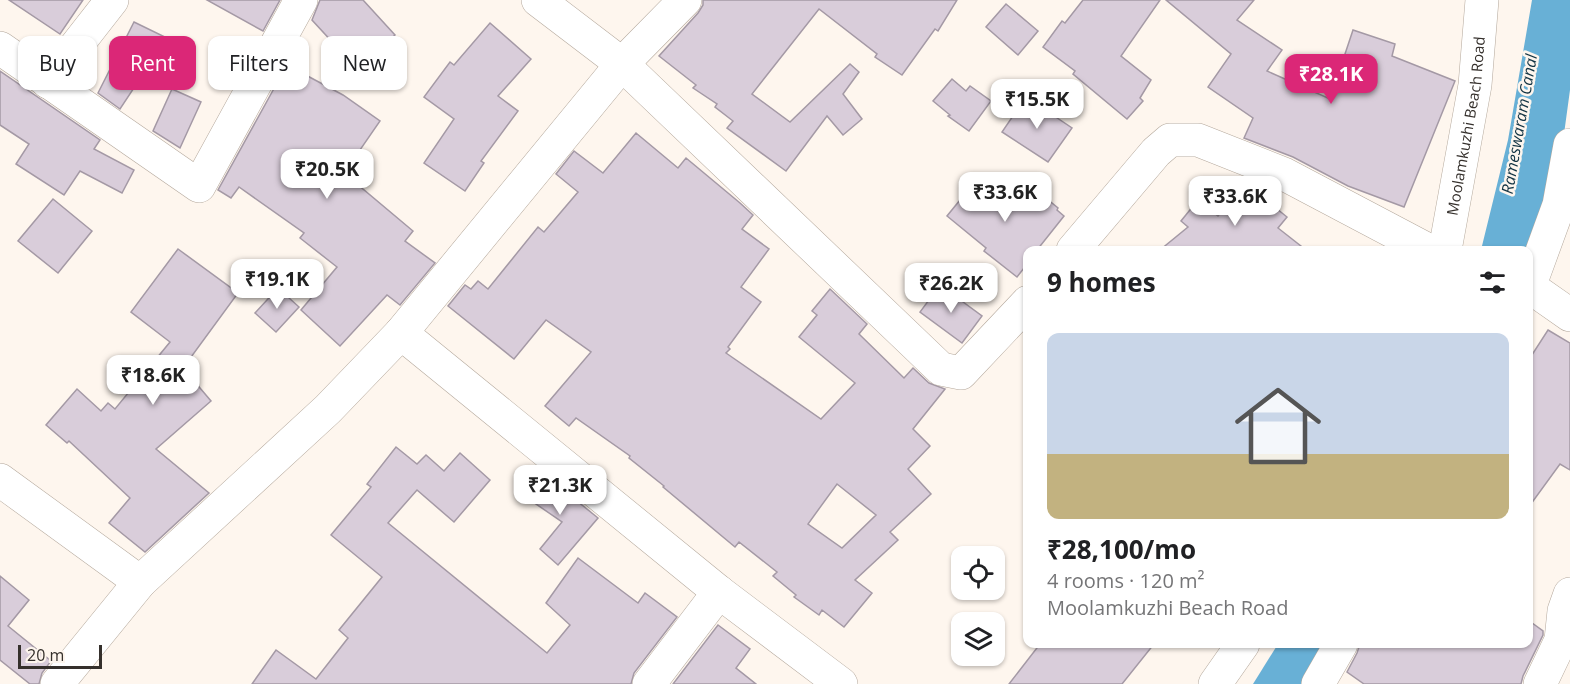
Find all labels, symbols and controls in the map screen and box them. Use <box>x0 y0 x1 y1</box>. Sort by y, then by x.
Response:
street label: Moolamkuzhi Beach Road <box>1441 35 1489 217</box>
chip: Buy <box>18 36 97 90</box>
chip: Rent <box>109 36 196 90</box>
chip: Filters <box>208 36 309 90</box>
chip: New <box>321 36 407 90</box>
water label: Rameswaram Canal <box>1496 51 1542 196</box>
pin: ₹28.1K <box>1282 54 1380 105</box>
text: ₹28.1K <box>1299 60 1363 87</box>
pin: ₹15.5K <box>988 79 1086 130</box>
text: ₹15.5K <box>1005 85 1069 112</box>
pin: ₹20.5K <box>278 149 376 200</box>
text: ₹20.5K <box>295 155 359 182</box>
pin: ₹33.6K <box>956 172 1054 223</box>
pin: ₹33.6K <box>1186 176 1284 227</box>
text: ₹33.6K <box>973 178 1037 205</box>
text: ₹33.6K <box>1203 182 1267 209</box>
pin: ₹19.1K <box>228 259 326 310</box>
pin: ₹26.2K <box>902 263 1000 314</box>
text: 9 homes <box>1047 264 1156 300</box>
text: ₹19.1K <box>245 265 309 292</box>
icon: filters <box>1476 266 1509 299</box>
text: ₹26.2K <box>919 269 983 296</box>
pin: ₹18.6K <box>104 355 202 406</box>
text: ₹18.6K <box>121 361 185 388</box>
icon: home <box>1224 372 1332 480</box>
pin: ₹21.3K <box>511 465 609 516</box>
text: ₹21.3K <box>528 471 592 498</box>
text: ₹28,100/mo <box>1047 531 1196 567</box>
map controls <box>951 546 1005 666</box>
button: locate <box>951 546 1005 600</box>
text: 4 rooms · 120 m² <box>1047 567 1205 594</box>
text: Moolamkuzhi Beach Road <box>1047 594 1288 621</box>
button: layers <box>951 612 1005 666</box>
scale bar <box>18 642 102 670</box>
text: 20 m <box>27 644 64 666</box>

